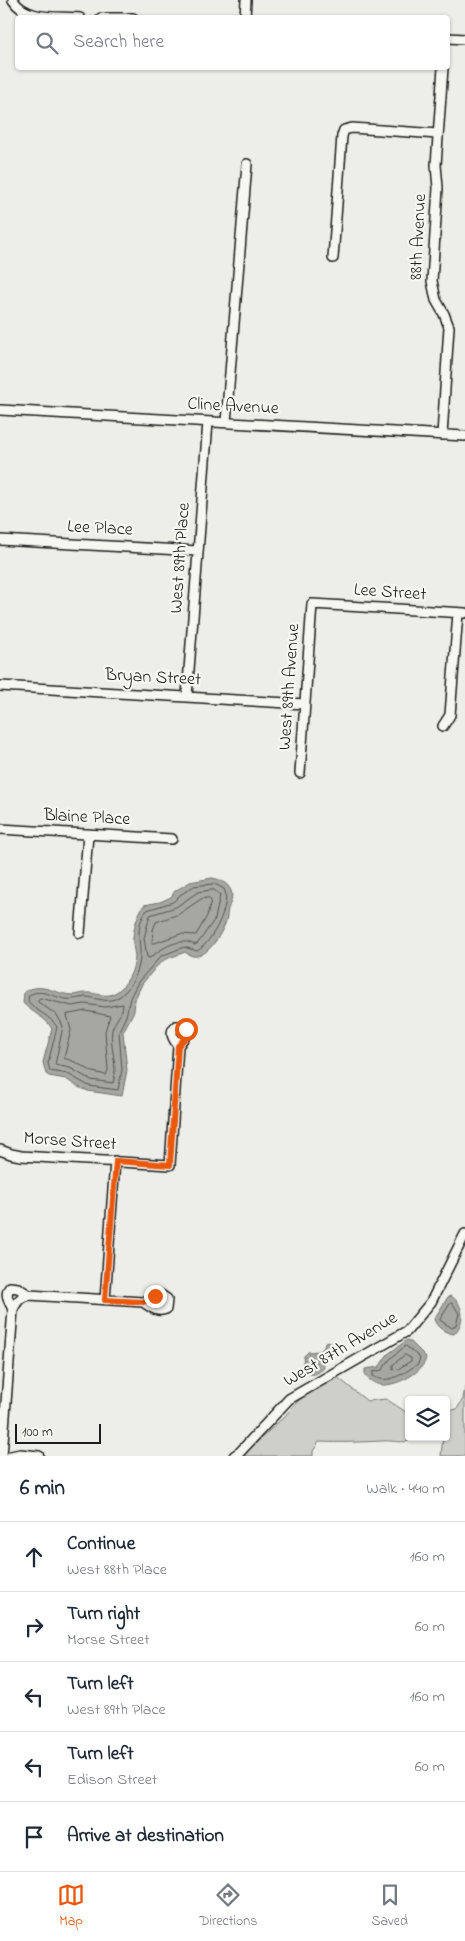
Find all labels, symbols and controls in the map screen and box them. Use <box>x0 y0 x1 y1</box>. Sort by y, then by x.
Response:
search box <box>15 15 450 70</box>
icon: search <box>33 29 61 57</box>
text: Search here <box>73 29 164 56</box>
street label: 88th Avenue <box>404 192 434 281</box>
street label: Cline Avenue <box>187 392 280 422</box>
street label: West 89th Place <box>164 501 198 614</box>
street label: Lee Place <box>67 514 134 544</box>
street label: Lee Street <box>353 577 427 609</box>
street label: West 89th Avenue <box>273 622 307 751</box>
street label: Bryan Street <box>103 662 202 693</box>
street label: Blaine Place <box>42 803 132 833</box>
route start <box>175 1018 198 1041</box>
street label: Morse Street <box>23 1126 117 1158</box>
route end <box>144 1285 167 1308</box>
street label: West 87th Avenue <box>279 1305 404 1394</box>
map controls <box>405 1396 450 1441</box>
button: layers <box>405 1396 450 1441</box>
scale bar <box>15 1421 101 1444</box>
text: 100 m <box>22 1422 53 1443</box>
text: 6 min <box>20 1474 65 1504</box>
text: Walk · 440 m <box>366 1477 445 1501</box>
text: Continue <box>67 1531 135 1558</box>
icon: ahead <box>20 1543 48 1571</box>
text: 160 m <box>410 1545 445 1569</box>
text: West 88th Place <box>67 1558 167 1582</box>
text: Turn right <box>67 1601 140 1628</box>
icon: right <box>20 1613 48 1641</box>
text: 60 m <box>415 1615 445 1639</box>
text: Morse Street <box>67 1628 150 1652</box>
text: Turn left <box>67 1671 134 1698</box>
icon: left <box>20 1683 48 1711</box>
text: 160 m <box>410 1685 445 1709</box>
text: West 89th Place <box>67 1698 166 1722</box>
text: Turn left <box>67 1741 134 1768</box>
icon: left <box>20 1753 48 1781</box>
text: 60 m <box>415 1755 445 1779</box>
text: Edison Street <box>67 1768 157 1792</box>
icon: arrive <box>20 1823 48 1851</box>
text: Arrive at destination <box>67 1823 224 1850</box>
tab: Map <box>57 1881 85 1932</box>
tab: Directions <box>199 1881 257 1932</box>
tab: Saved <box>371 1881 408 1932</box>

